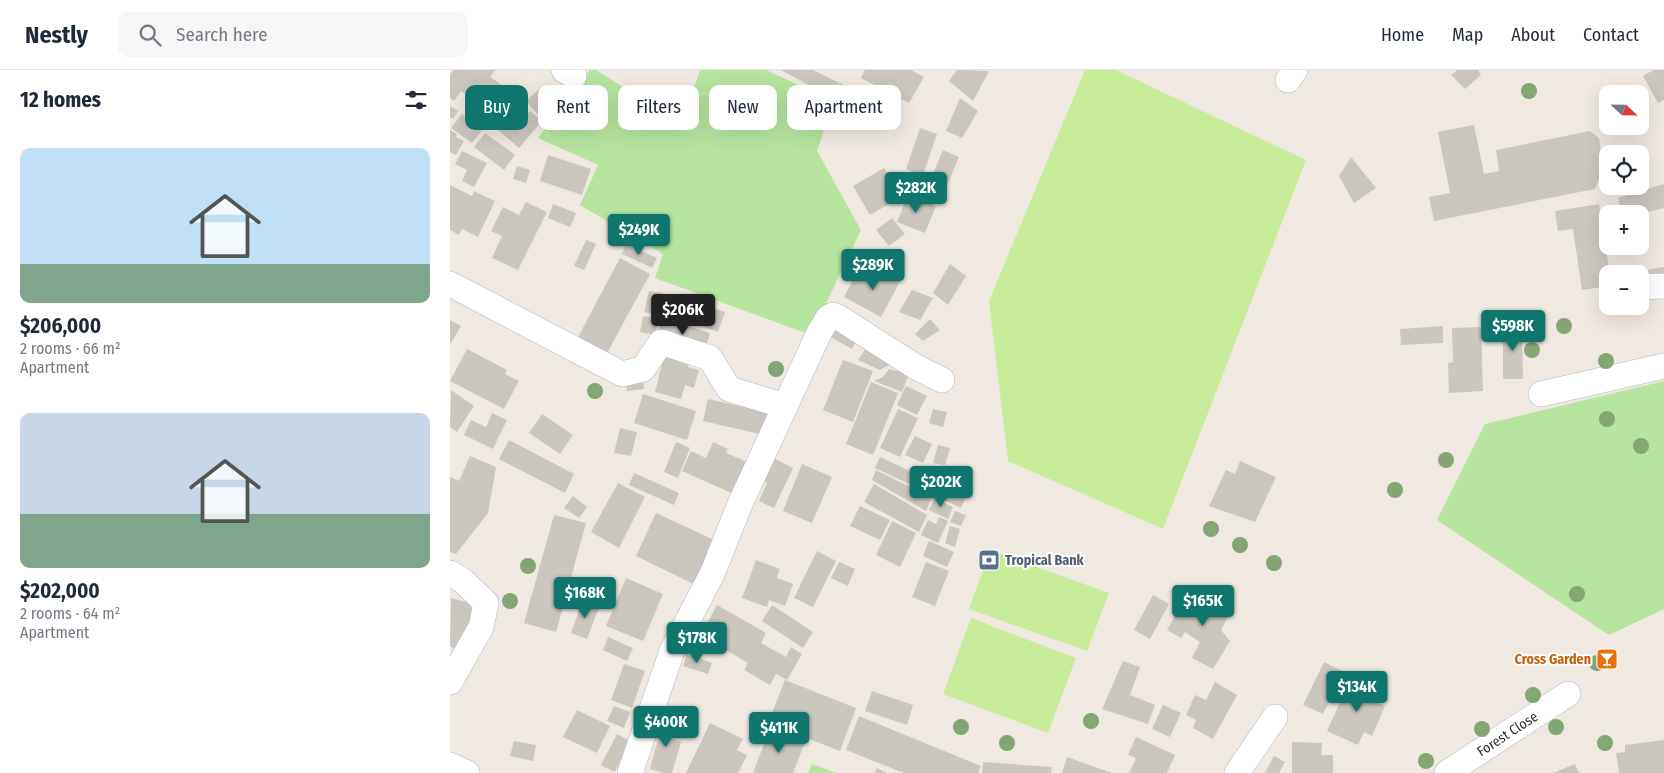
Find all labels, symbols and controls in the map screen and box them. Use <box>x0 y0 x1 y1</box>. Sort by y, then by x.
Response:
search box <box>118 12 468 57</box>
text: Nestly <box>25 21 88 49</box>
icon: search <box>136 21 164 49</box>
text: Search here <box>176 23 268 46</box>
text: Home <box>1381 24 1424 46</box>
text: Map <box>1452 24 1483 46</box>
text: About <box>1511 24 1555 46</box>
text: Contact <box>1583 24 1639 46</box>
chip: Buy <box>465 85 528 130</box>
chip: Rent <box>538 85 608 130</box>
chip: Filters <box>618 85 699 130</box>
chip: New <box>709 85 777 130</box>
chip: Apartment <box>787 85 901 130</box>
north arrow <box>1599 85 1649 135</box>
map controls <box>1599 85 1649 315</box>
icon: filters <box>402 86 430 114</box>
text: 12 homes <box>20 87 101 113</box>
button: locate <box>1599 145 1649 195</box>
pin: $282K <box>881 172 951 214</box>
text: $282K <box>896 178 936 197</box>
icon: home <box>180 181 270 271</box>
button: + <box>1599 205 1649 255</box>
pin: $249K <box>604 214 674 256</box>
text: $249K <box>619 220 659 239</box>
pin: $289K <box>838 248 908 291</box>
text: $289K <box>852 255 894 274</box>
button: − <box>1599 265 1649 315</box>
pin: $206K <box>648 294 718 336</box>
text: $206K <box>662 300 704 319</box>
pin: $598K <box>1478 310 1548 352</box>
text: $206,000 <box>20 313 101 339</box>
text: $598K <box>1492 316 1534 335</box>
text: 2 rooms · 66 m² <box>20 339 120 358</box>
text: Apartment <box>20 358 89 377</box>
icon: home <box>180 446 270 536</box>
pin: $202K <box>906 466 976 508</box>
text: $202K <box>921 472 961 491</box>
bank icon: Tropical Bank <box>977 548 1001 572</box>
place label: Tropical Bank <box>1005 552 1085 569</box>
pin: $168K <box>550 576 620 619</box>
text: $202,000 <box>20 578 100 604</box>
text: $168K <box>565 583 605 602</box>
pin: $165K <box>1168 584 1238 627</box>
text: $165K <box>1183 591 1223 610</box>
text: 2 rooms · 64 m² <box>20 604 120 623</box>
pin: $178K <box>662 622 732 664</box>
text: Apartment <box>20 623 89 642</box>
text: $178K <box>678 628 716 647</box>
bar icon: Cross Garden <box>1595 647 1619 671</box>
place label: Cross Garden <box>1515 651 1591 668</box>
pin: $134K <box>1322 670 1392 713</box>
text: $134K <box>1337 677 1377 696</box>
pin: $400K <box>631 706 701 748</box>
street label: Forest Close <box>1474 708 1541 760</box>
text: $400K <box>645 712 687 731</box>
pin: $411K <box>744 712 814 754</box>
text: $411K <box>760 718 798 737</box>

